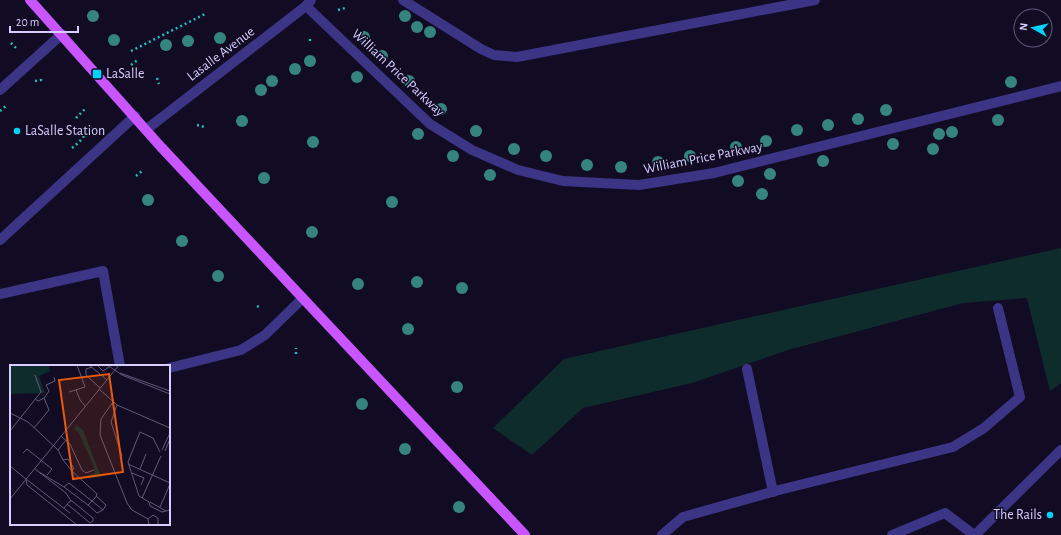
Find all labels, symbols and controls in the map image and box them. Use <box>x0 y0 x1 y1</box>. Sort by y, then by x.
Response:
scale bar <box>10 8 78 34</box>
north arrow <box>1013 8 1053 48</box>
text: 20 m <box>16 16 39 28</box>
text: N <box>1018 22 1030 31</box>
street label: Lasalle Avenue <box>185 24 257 84</box>
street label: William Price Parkway <box>349 27 447 119</box>
place label: LaSalle <box>106 67 144 81</box>
marker: LaSalle <box>91 68 103 80</box>
place label: LaSalle Station <box>25 124 105 138</box>
marker: LaSalle Station <box>12 126 22 136</box>
street label: William Price Parkway <box>642 140 764 176</box>
inset map <box>10 365 170 525</box>
place label: The Rails <box>993 508 1042 522</box>
marker: The Rails <box>1045 510 1055 520</box>

